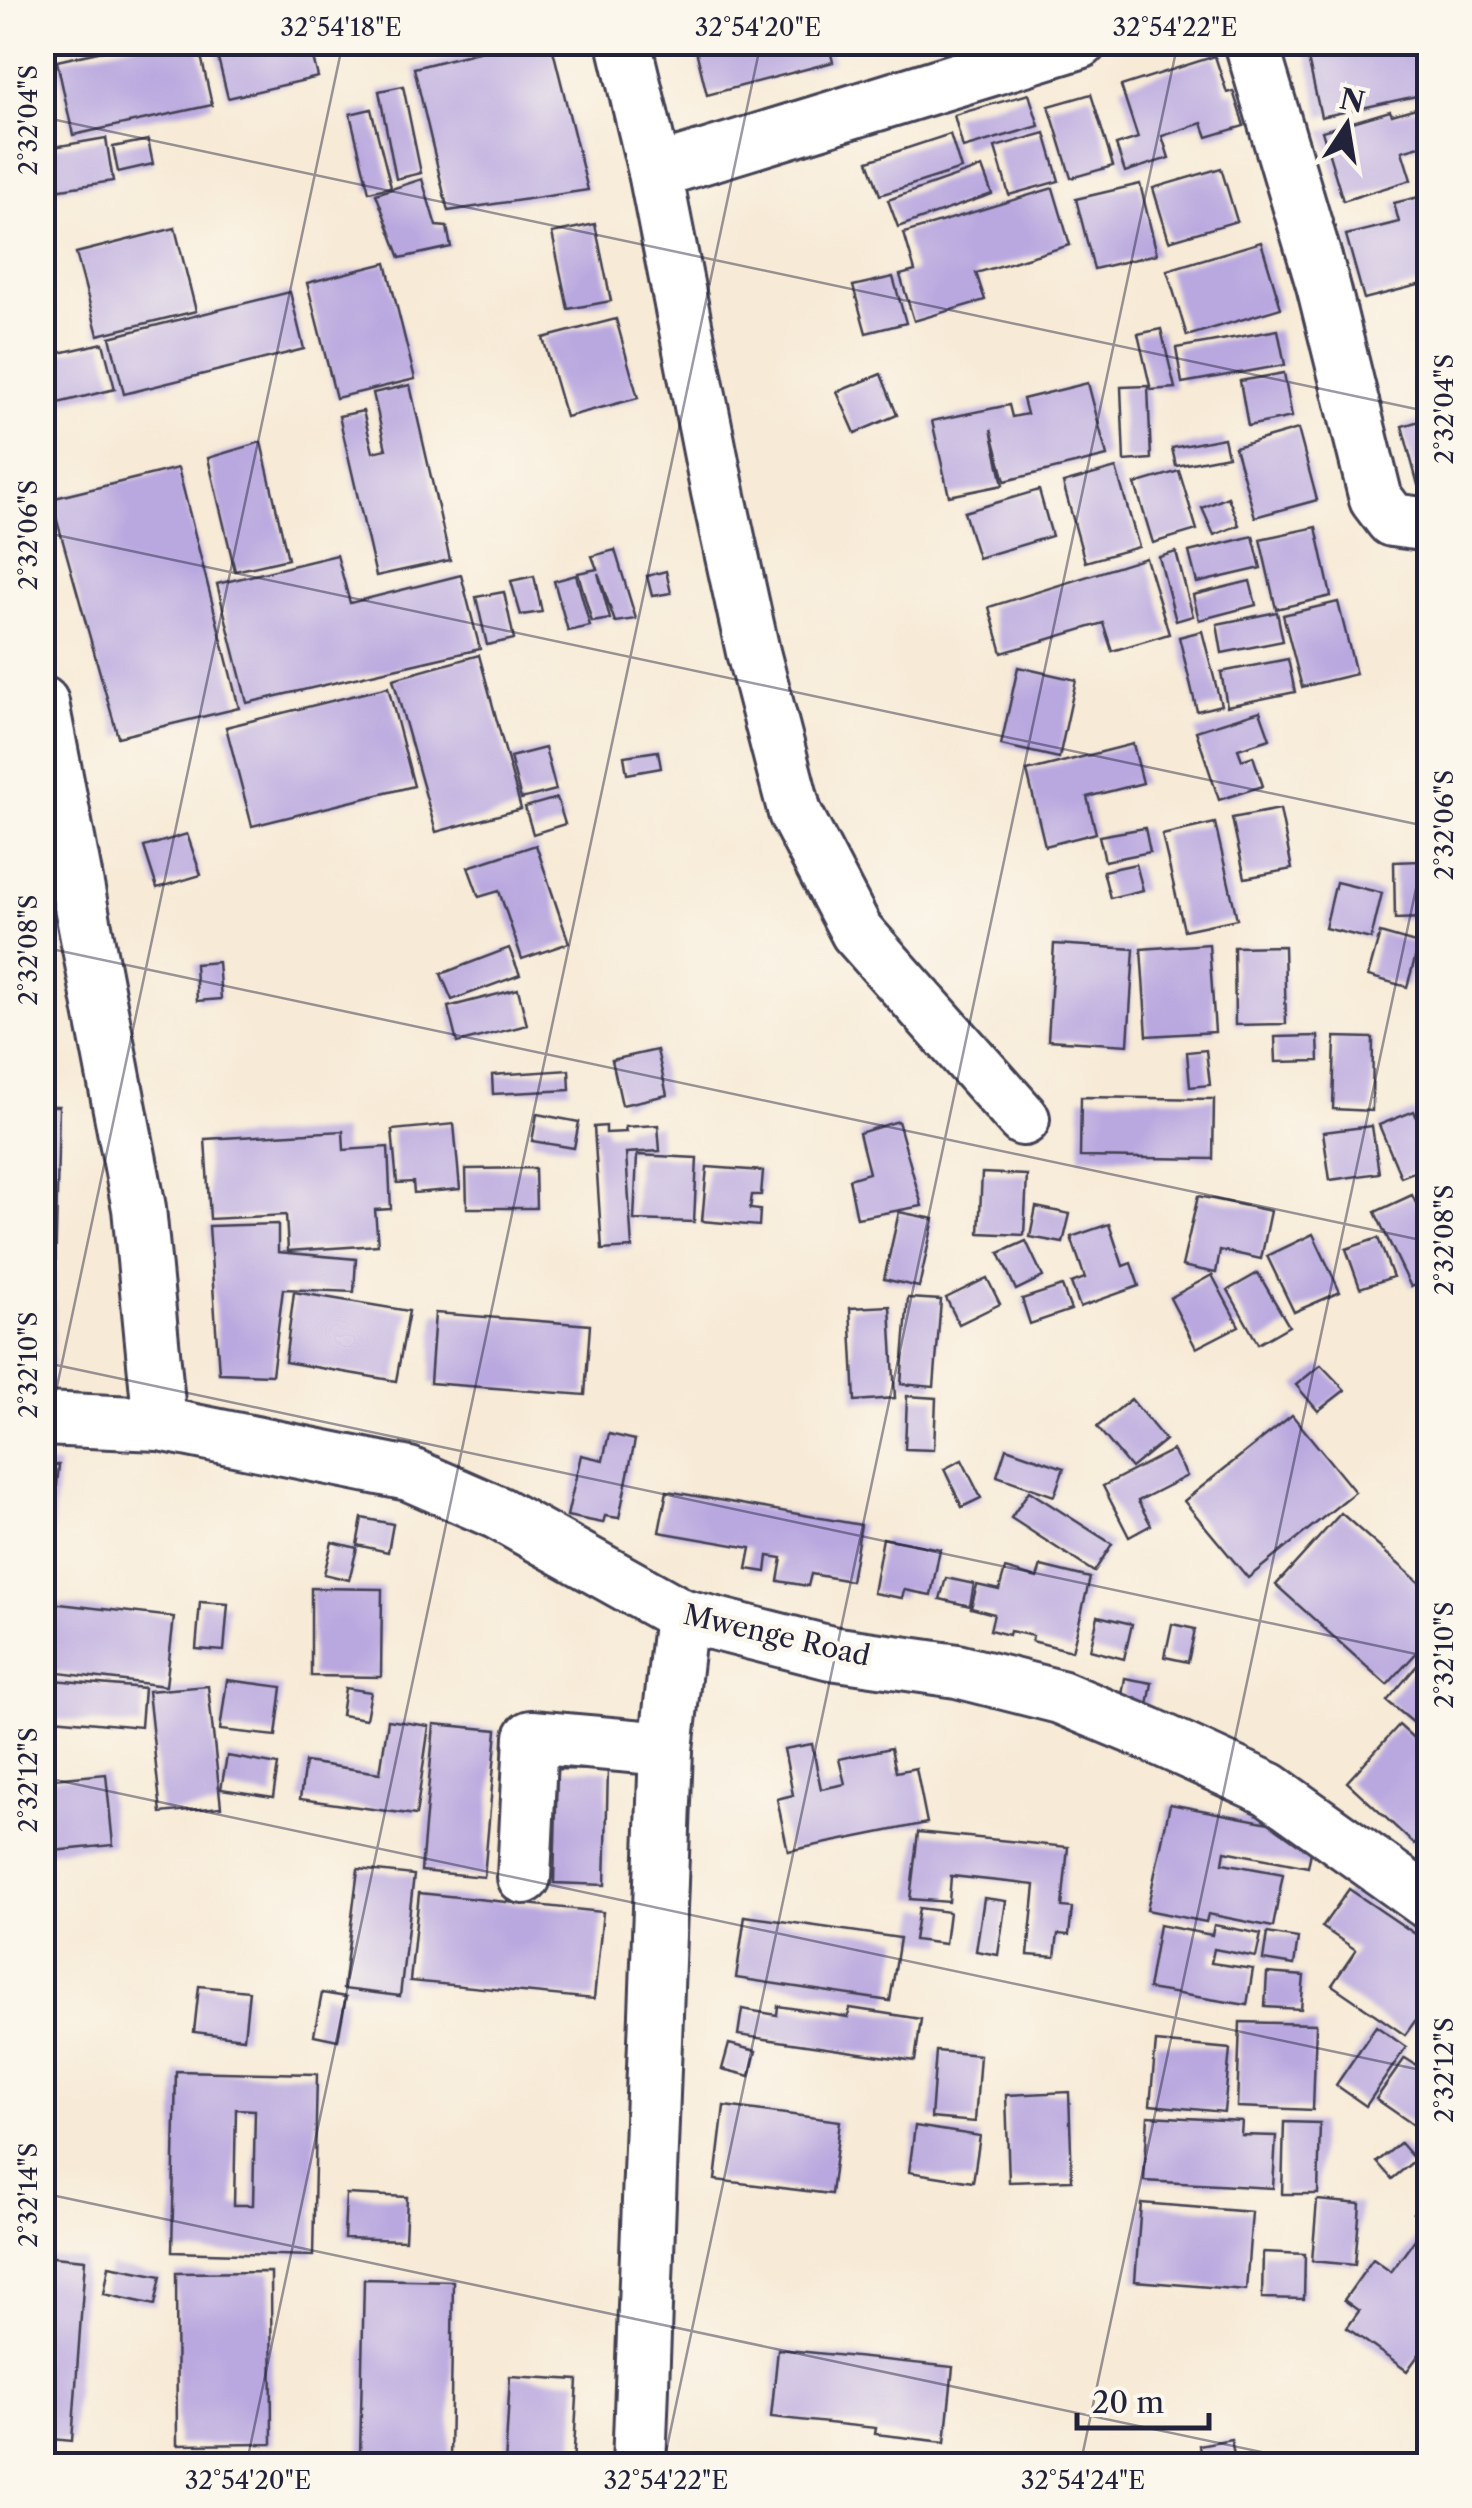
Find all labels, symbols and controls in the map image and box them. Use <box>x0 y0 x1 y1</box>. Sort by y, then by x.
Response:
text: 32°54'18"E <box>280 12 402 43</box>
text: 32°54'20"E <box>695 12 821 43</box>
text: 32°54'22"E <box>1113 12 1237 43</box>
text: 2°32'04"S <box>13 65 44 175</box>
north arrow <box>1297 75 1397 175</box>
text: N <box>1337 81 1368 120</box>
text: 2°32'04"S <box>1429 354 1460 464</box>
text: 2°32'06"S <box>13 480 44 590</box>
text: 2°32'06"S <box>1429 770 1460 880</box>
text: 2°32'08"S <box>13 894 44 1006</box>
text: 2°32'08"S <box>1429 1184 1460 1296</box>
text: 2°32'10"S <box>13 1312 44 1418</box>
street label: Mwenge Road <box>680 1597 874 1673</box>
text: 2°32'10"S <box>1429 1602 1460 1708</box>
text: 2°32'12"S <box>13 1727 44 1833</box>
text: 2°32'12"S <box>1429 2017 1460 2123</box>
text: 2°32'14"S <box>13 2142 44 2248</box>
scale bar <box>1077 2368 1210 2430</box>
text: 20 m <box>1092 2384 1164 2421</box>
text: 32°54'20"E <box>185 2465 311 2496</box>
text: 32°54'22"E <box>604 2465 728 2496</box>
text: 32°54'24"E <box>1021 2465 1145 2496</box>

